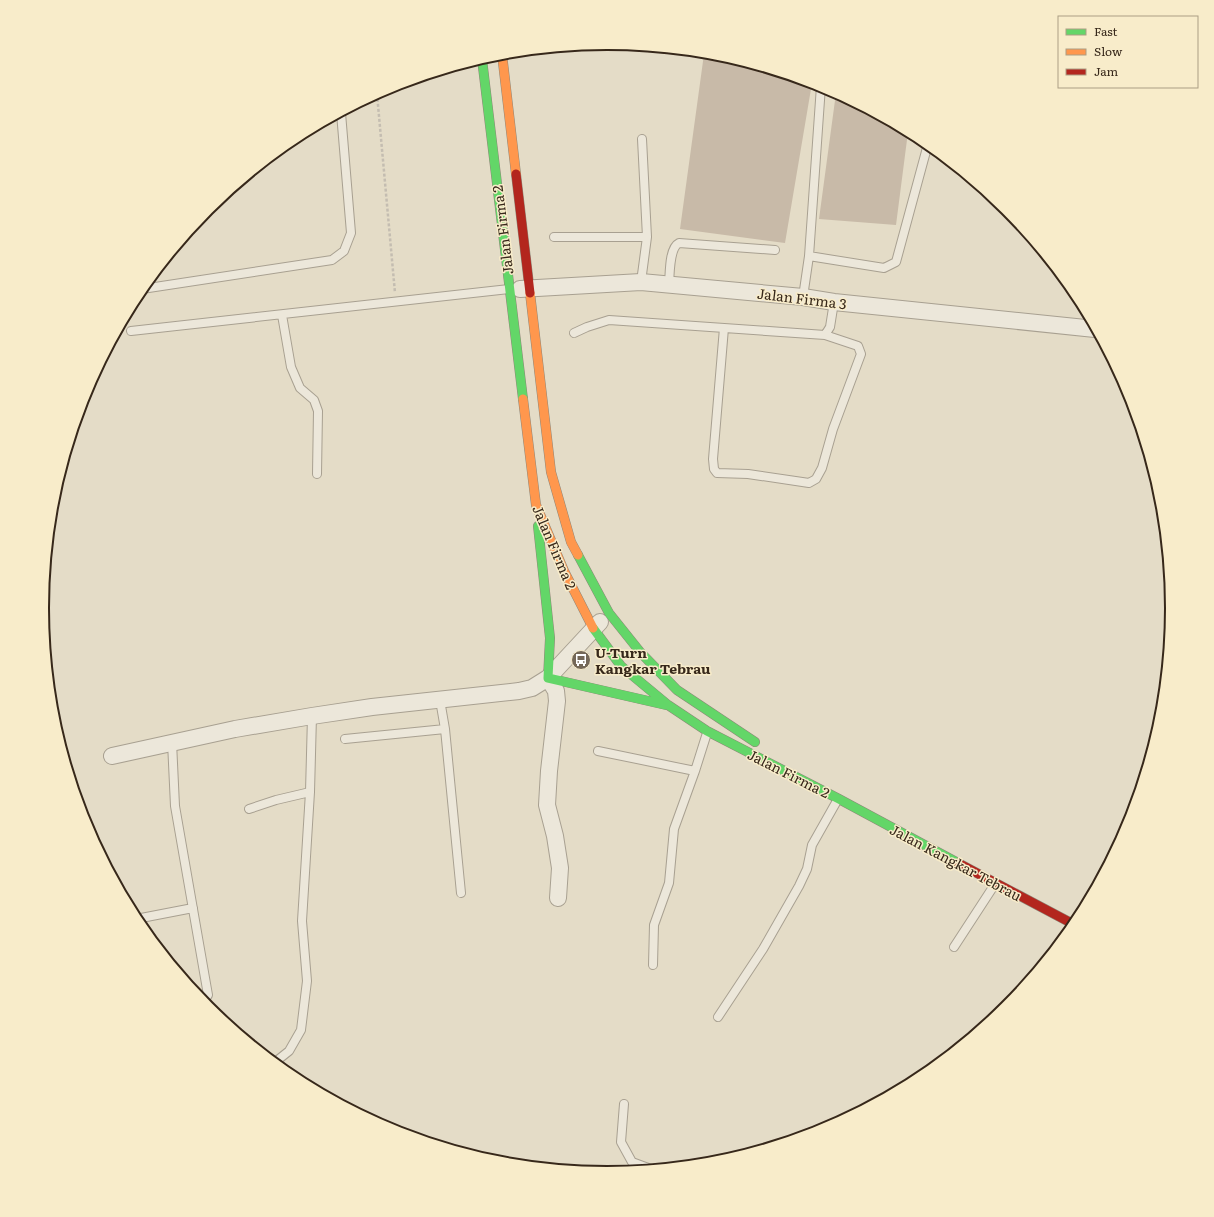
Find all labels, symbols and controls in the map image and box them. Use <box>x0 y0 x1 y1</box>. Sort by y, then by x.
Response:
legend <box>1058 16 1198 88</box>
text: Fast <box>1094 22 1118 40</box>
text: Slow <box>1094 42 1123 60</box>
text: Jam <box>1094 62 1119 80</box>
street label: Jalan Firma 2 <box>487 184 517 276</box>
street label: Jalan Firma 3 <box>756 283 848 313</box>
street label: Jalan Firma 2 <box>528 502 582 592</box>
place label: U-Turn Kangkar Tebrau <box>595 642 711 678</box>
bus stop icon: U-Turn Kangkar Tebrau <box>570 649 592 671</box>
street label: Jalan Firma 2 <box>744 744 834 802</box>
street label: Jalan Kangkar Tebrau <box>887 819 1025 905</box>

